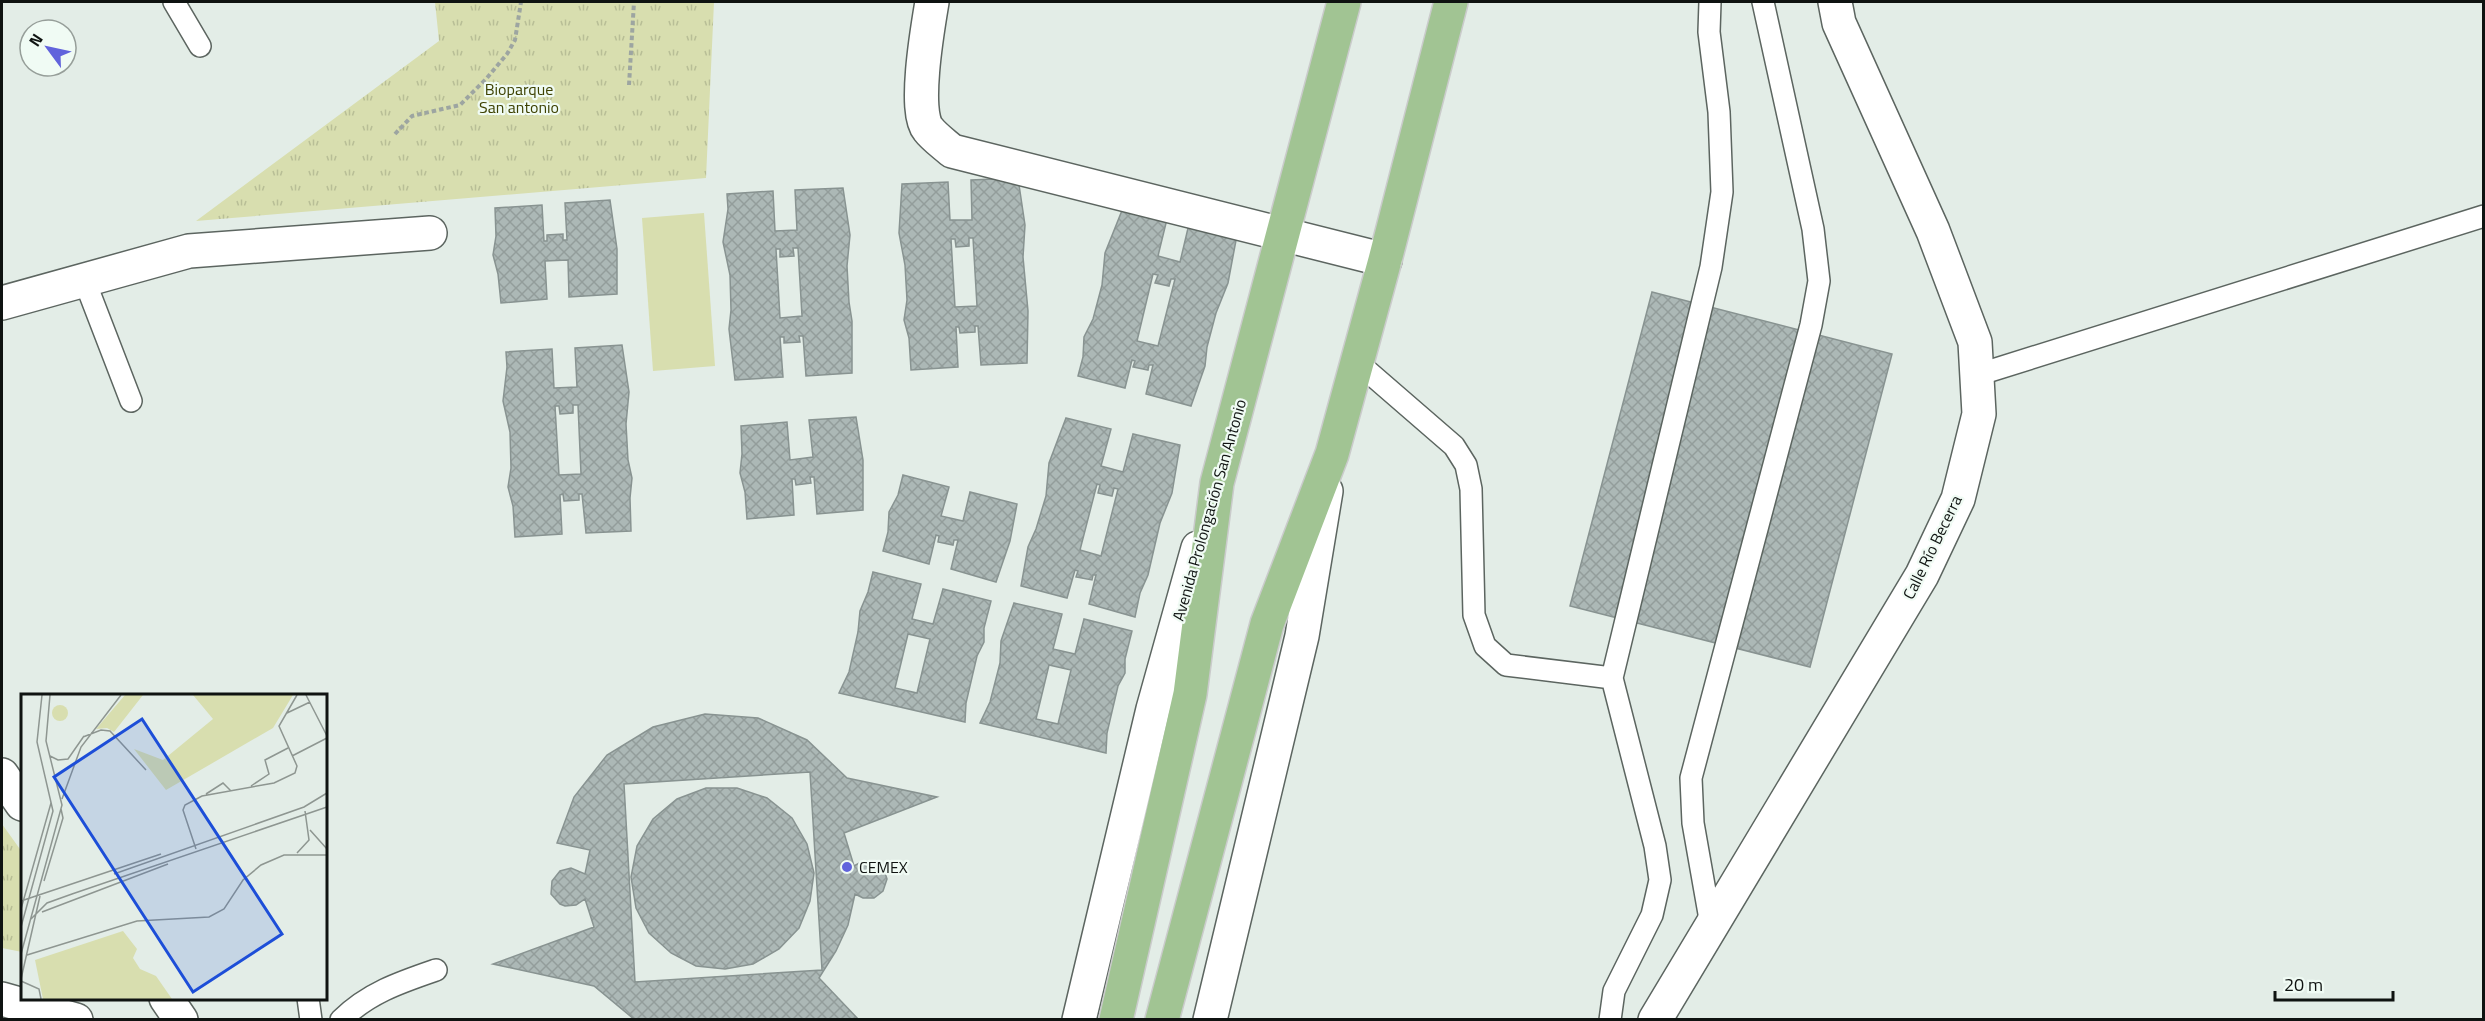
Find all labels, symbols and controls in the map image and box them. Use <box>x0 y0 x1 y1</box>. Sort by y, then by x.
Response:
north arrow <box>18 18 78 78</box>
text: N <box>22 29 49 51</box>
park label: Bioparque San antonio <box>479 77 559 119</box>
street label: Avenida Prolongación San Antonio <box>1166 396 1252 624</box>
street label: Calle Río Becerra <box>1896 491 1968 603</box>
inset map <box>21 694 327 1000</box>
place label: CEMEX <box>859 855 908 879</box>
marker: CEMEX <box>840 860 854 874</box>
scale bar <box>2275 964 2394 1002</box>
text: 20 m <box>2284 971 2323 998</box>

